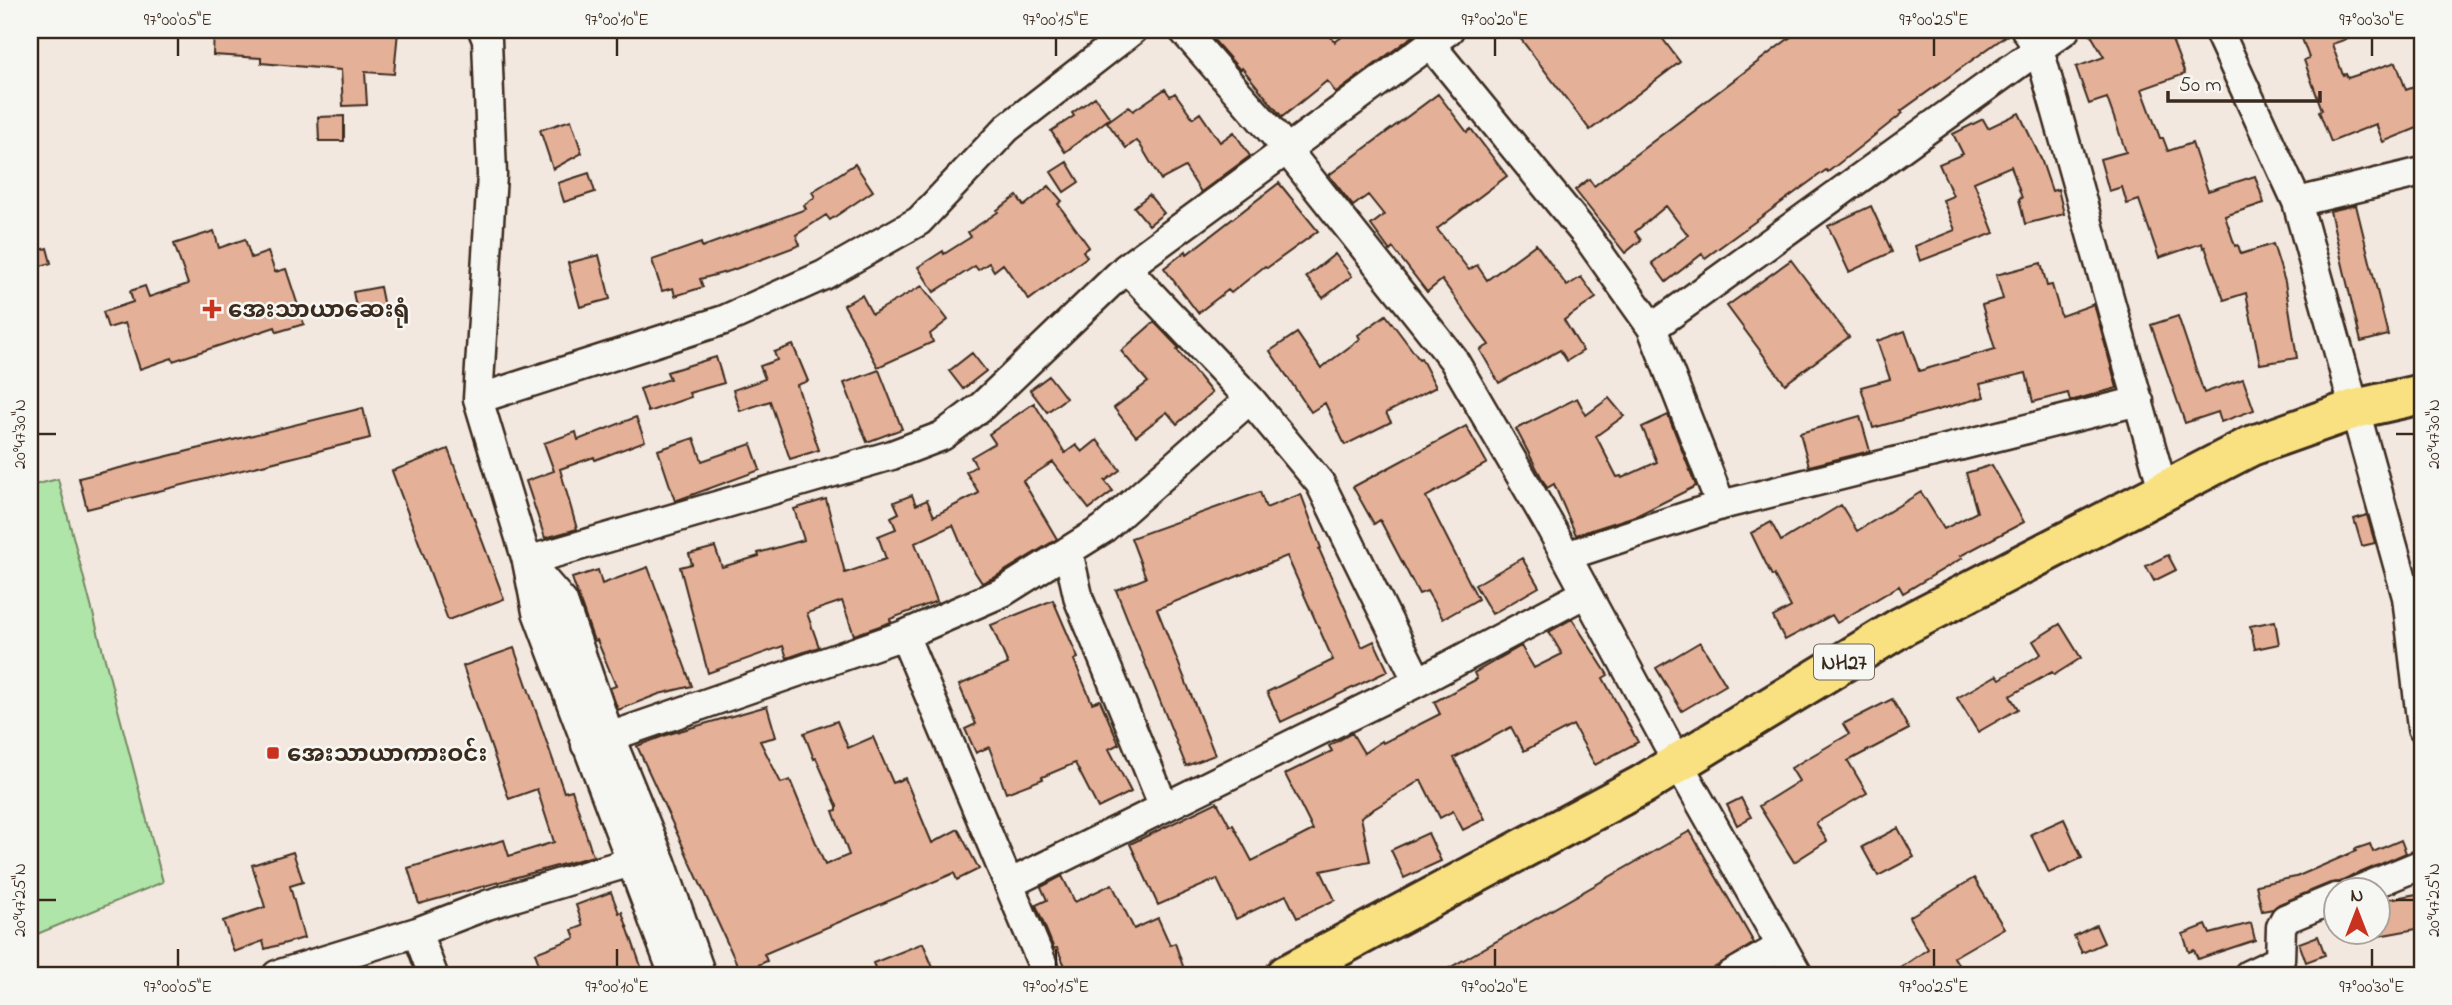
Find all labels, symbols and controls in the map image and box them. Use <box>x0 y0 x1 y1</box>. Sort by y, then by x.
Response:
text: 97°00'05"E <box>144 8 212 34</box>
text: 97°00'10"E <box>585 8 649 34</box>
text: 97°00'15"E <box>1023 8 1089 34</box>
text: 97°00'20"E <box>1462 8 1529 34</box>
text: 97°00'25"E <box>1899 8 1969 34</box>
text: 97°00'30"E <box>2339 8 2405 34</box>
scale bar <box>2168 60 2321 104</box>
text: 50 m <box>2179 71 2222 101</box>
place label: အေးသာယာဆေးရုံ <box>228 295 410 328</box>
marker: အေးသာယာဆေးရုံ <box>202 299 222 319</box>
text: 20°47'30"N <box>8 399 34 469</box>
text: 20°47'30"N <box>2422 399 2448 469</box>
road number: NH27 <box>1814 644 1874 680</box>
place label: အေးသာယာကားဝင်း <box>287 737 487 772</box>
marker: အေးသာယာကားဝင်း <box>265 745 281 761</box>
text: 20°47'25"N <box>8 863 34 937</box>
text: 20°47'25"N <box>2422 863 2448 937</box>
north arrow <box>2322 876 2392 946</box>
text: N <box>2351 883 2364 910</box>
text: 97°00'05"E <box>144 975 212 1001</box>
text: 97°00'10"E <box>585 975 649 1001</box>
text: 97°00'15"E <box>1023 975 1089 1001</box>
text: 97°00'20"E <box>1462 975 1529 1001</box>
text: 97°00'25"E <box>1899 975 1969 1001</box>
text: 97°00'30"E <box>2339 975 2405 1001</box>

